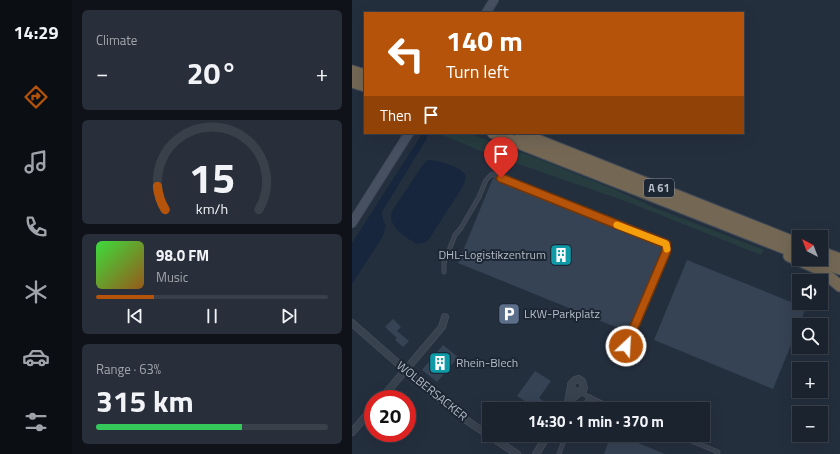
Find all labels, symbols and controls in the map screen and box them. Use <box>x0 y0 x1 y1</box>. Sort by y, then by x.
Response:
text: 14:29 <box>14 19 58 46</box>
text: 140 m <box>446 19 523 62</box>
icon: left <box>380 28 432 80</box>
text: Climate <box>96 30 137 50</box>
text: 20° <box>187 50 237 96</box>
text: − <box>96 56 108 90</box>
text: + <box>316 56 328 90</box>
text: Turn left <box>446 58 509 85</box>
icon: directions <box>22 83 50 111</box>
text: Then <box>380 104 412 127</box>
icon: arrive <box>420 104 442 126</box>
pin <box>484 137 518 178</box>
icon: arrive <box>490 143 512 165</box>
text: 15 <box>189 146 235 209</box>
icon: music <box>22 148 50 176</box>
road number: A 61 <box>644 179 674 197</box>
text: km/h <box>196 198 228 220</box>
icon: phone <box>22 213 50 241</box>
north arrow <box>792 230 828 266</box>
map controls <box>792 230 828 442</box>
building icon: DHL-Logistikzentrum <box>548 242 574 268</box>
text: 98.0 FM <box>156 244 209 267</box>
place label: DHL-Logistikzentrum <box>438 245 546 264</box>
text: Music <box>156 267 188 287</box>
button: sound <box>792 274 828 310</box>
icon: climate <box>22 278 50 306</box>
parking icon: LKW-Parkplatz <box>496 301 522 327</box>
place label: LKW-Parkplatz <box>524 304 600 323</box>
icon: previous <box>124 305 146 327</box>
icon: pause <box>201 305 223 327</box>
icon: next <box>278 305 300 327</box>
button: search <box>792 318 828 354</box>
position arrow <box>605 325 647 367</box>
icon: car <box>22 343 50 371</box>
building icon: Rhein-Blech <box>427 350 453 376</box>
place label: Rhein-Blech <box>456 353 518 372</box>
street label: WOLBERSACKER <box>393 356 472 425</box>
text: Range · 63% <box>96 359 161 379</box>
button: + <box>792 362 828 398</box>
text: 315 km <box>96 378 194 424</box>
speed limit sign: 20 <box>364 390 416 442</box>
button: − <box>792 406 828 442</box>
icon: filters <box>22 408 50 436</box>
text: 14:30 · 1 min · 370 m <box>528 410 664 433</box>

